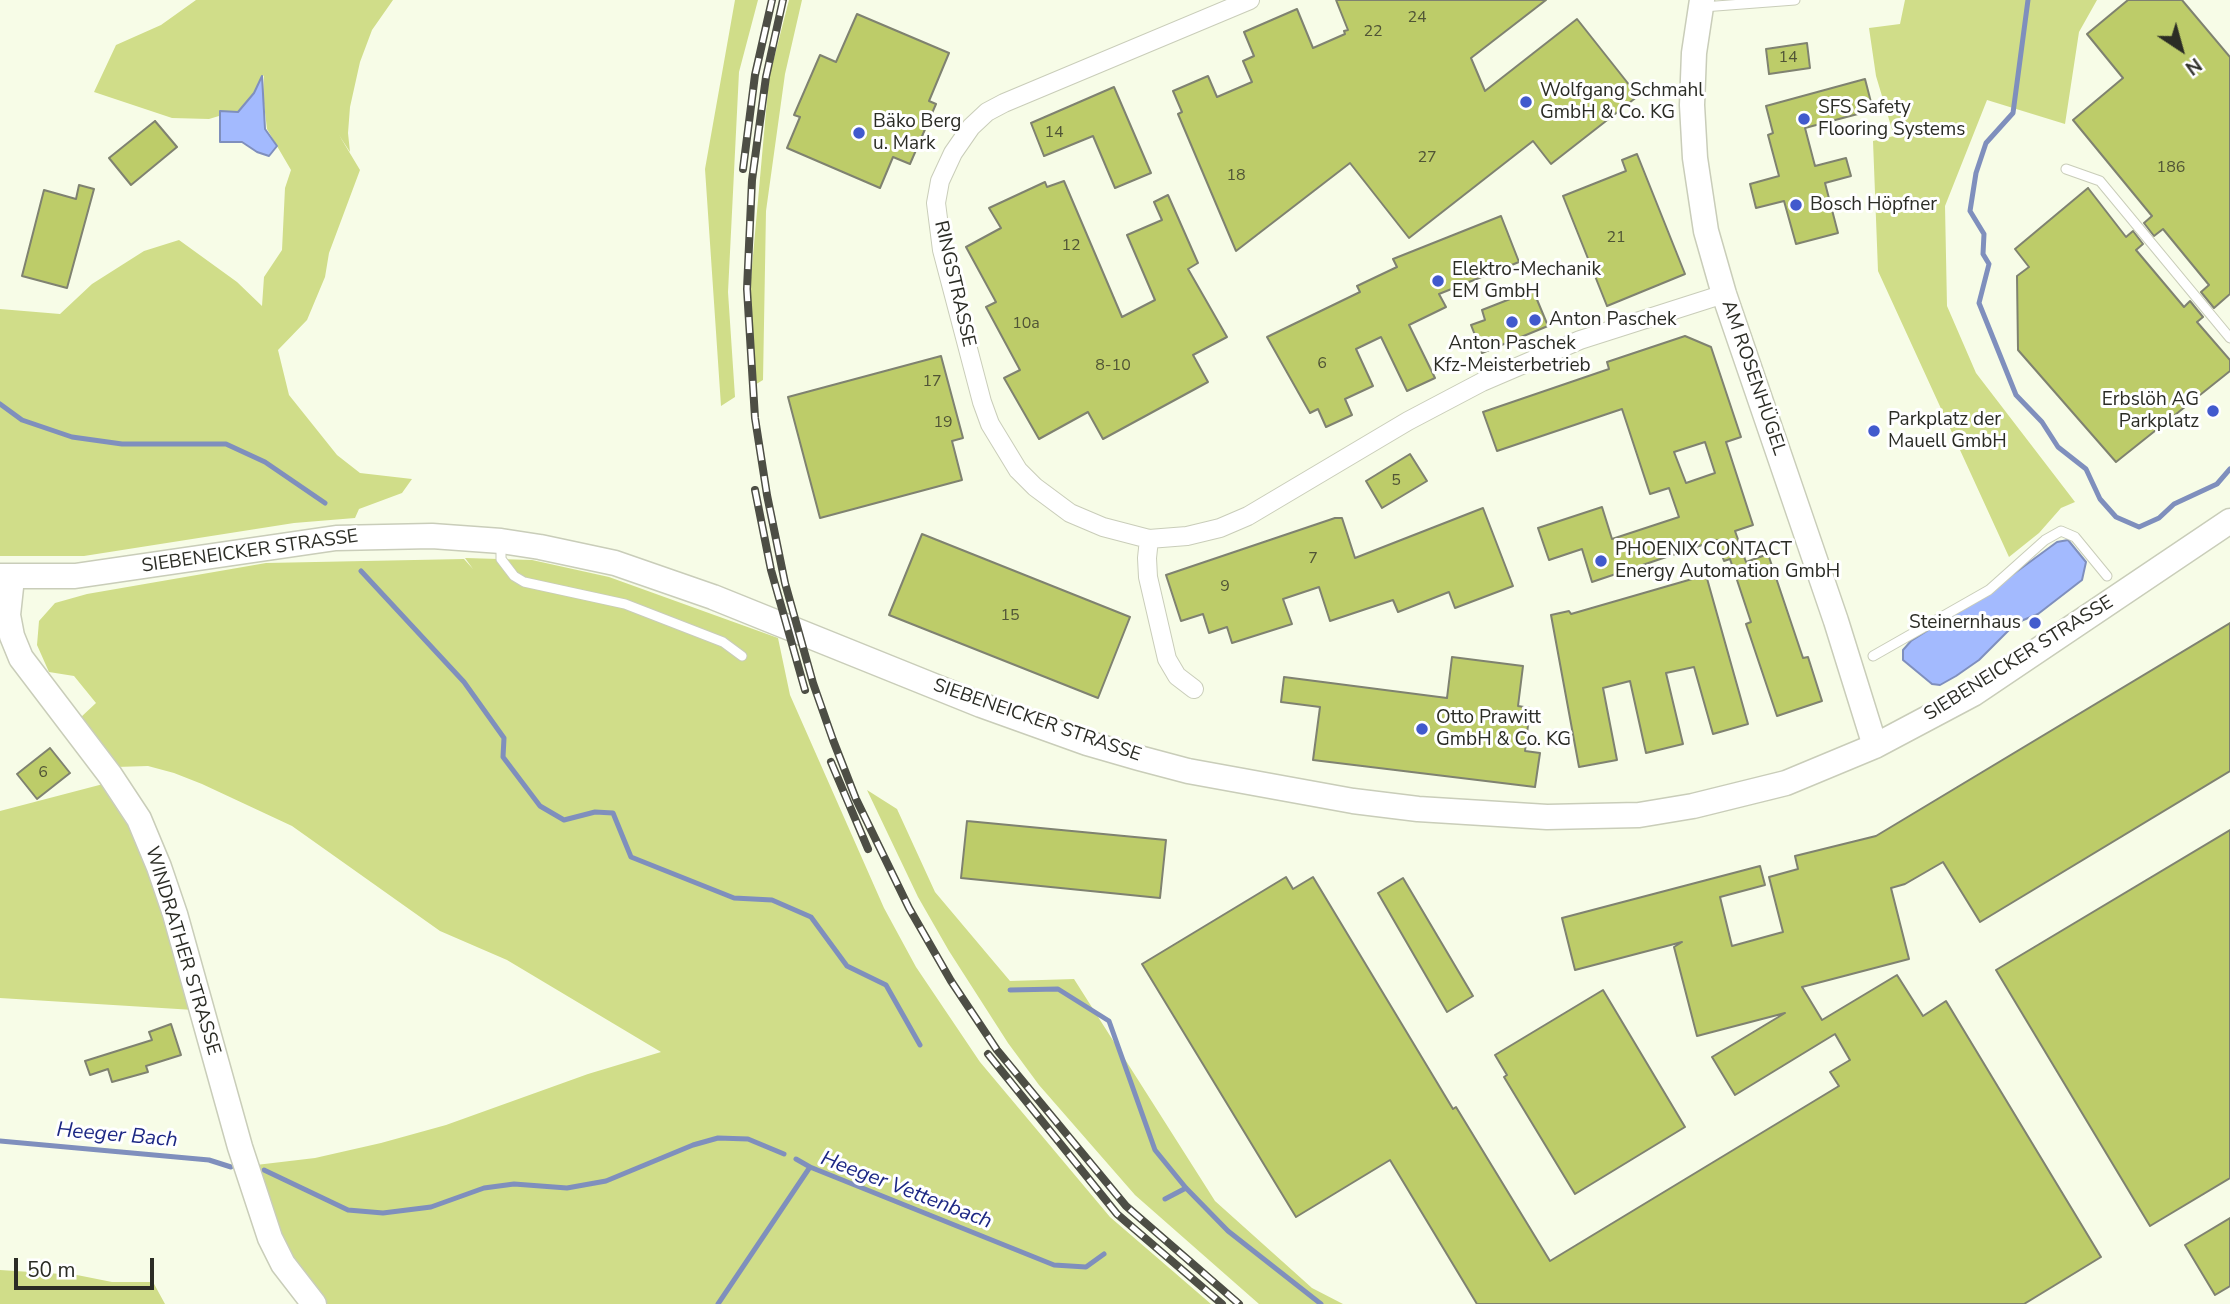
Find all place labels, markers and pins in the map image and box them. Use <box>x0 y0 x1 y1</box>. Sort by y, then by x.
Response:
place label: Wolfgang Schmahl GmbH & Co. KG <box>1540 80 1704 124</box>
marker: Wolfgang Schmahl GmbH & Co. KG <box>1518 94 1534 110</box>
place label: SFS Safety Flooring Systems <box>1818 97 1965 141</box>
place label: Bäko Berg u. Mark <box>873 111 961 155</box>
marker: SFS Safety Flooring Systems <box>1796 111 1812 127</box>
marker: Bäko Berg u. Mark <box>851 125 867 141</box>
place label: Bosch Höpfner <box>1810 194 1937 216</box>
marker: Bosch Höpfner <box>1788 197 1804 213</box>
place label: Elektro-Mechanik EM GmbH <box>1452 259 1601 303</box>
marker: Elektro-Mechanik EM GmbH <box>1430 273 1446 289</box>
place label: Anton Paschek <box>1549 309 1676 331</box>
marker: Anton Paschek <box>1527 312 1543 328</box>
marker: Anton Paschek Kfz-Meisterbetrieb <box>1504 314 1520 330</box>
place label: Anton Paschek Kfz-Meisterbetrieb <box>1433 333 1591 377</box>
place label: Erbslöh AG Parkplatz <box>2102 389 2199 433</box>
marker: Erbslöh AG Parkplatz <box>2205 403 2221 419</box>
place label: Parkplatz der Mauell GmbH <box>1888 409 2007 453</box>
marker: Parkplatz der Mauell GmbH <box>1866 423 1882 439</box>
place label: PHOENIX CONTACT Energy Automation GmbH <box>1615 539 1840 583</box>
marker: PHOENIX CONTACT Energy Automation GmbH <box>1593 553 1609 569</box>
place label: Steinernhaus <box>1909 612 2021 634</box>
marker: Steinernhaus <box>2027 615 2043 631</box>
place label: Otto Prawitt GmbH & Co. KG <box>1436 707 1571 751</box>
marker: Otto Prawitt GmbH & Co. KG <box>1414 721 1430 737</box>

